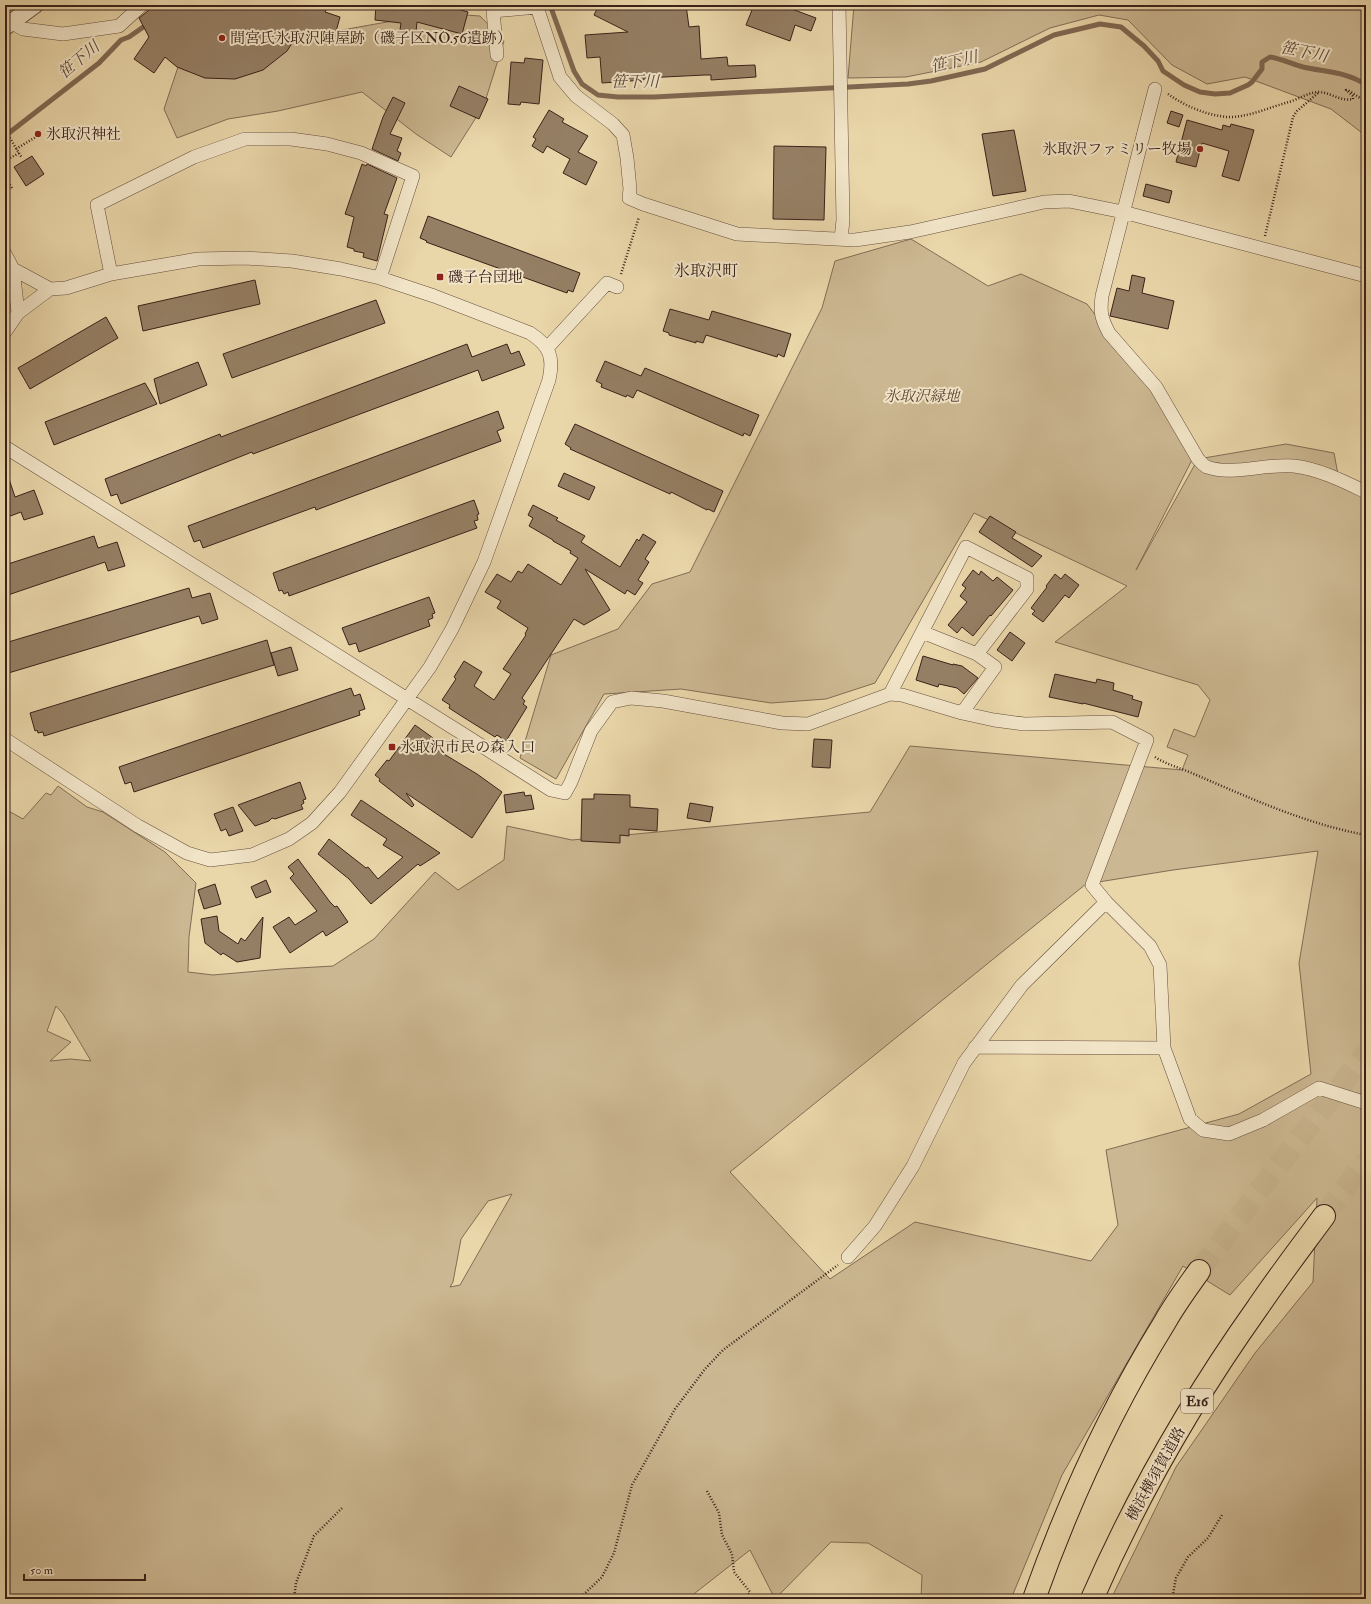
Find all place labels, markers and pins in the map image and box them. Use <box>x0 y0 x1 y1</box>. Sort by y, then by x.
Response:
place label: 間宮氏氷取沢陣屋跡（磯子区NO.56遺跡） <box>230 29 512 48</box>
marker: 間宮氏氷取沢陣屋跡（磯子区NO.56遺跡） <box>217 33 227 43</box>
place label: 氷取沢神社 <box>46 125 121 144</box>
marker: 氷取沢神社 <box>33 129 43 139</box>
place label: 氷取沢ファミリー牧場 <box>1042 140 1192 159</box>
marker: 氷取沢ファミリー牧場 <box>1195 144 1205 154</box>
place label: 磯子台団地 <box>448 268 523 287</box>
marker: 磯子台団地 <box>435 272 445 282</box>
place label: 氷取沢市民の森入口 <box>400 738 535 757</box>
marker: 氷取沢市民の森入口 <box>387 742 397 752</box>

